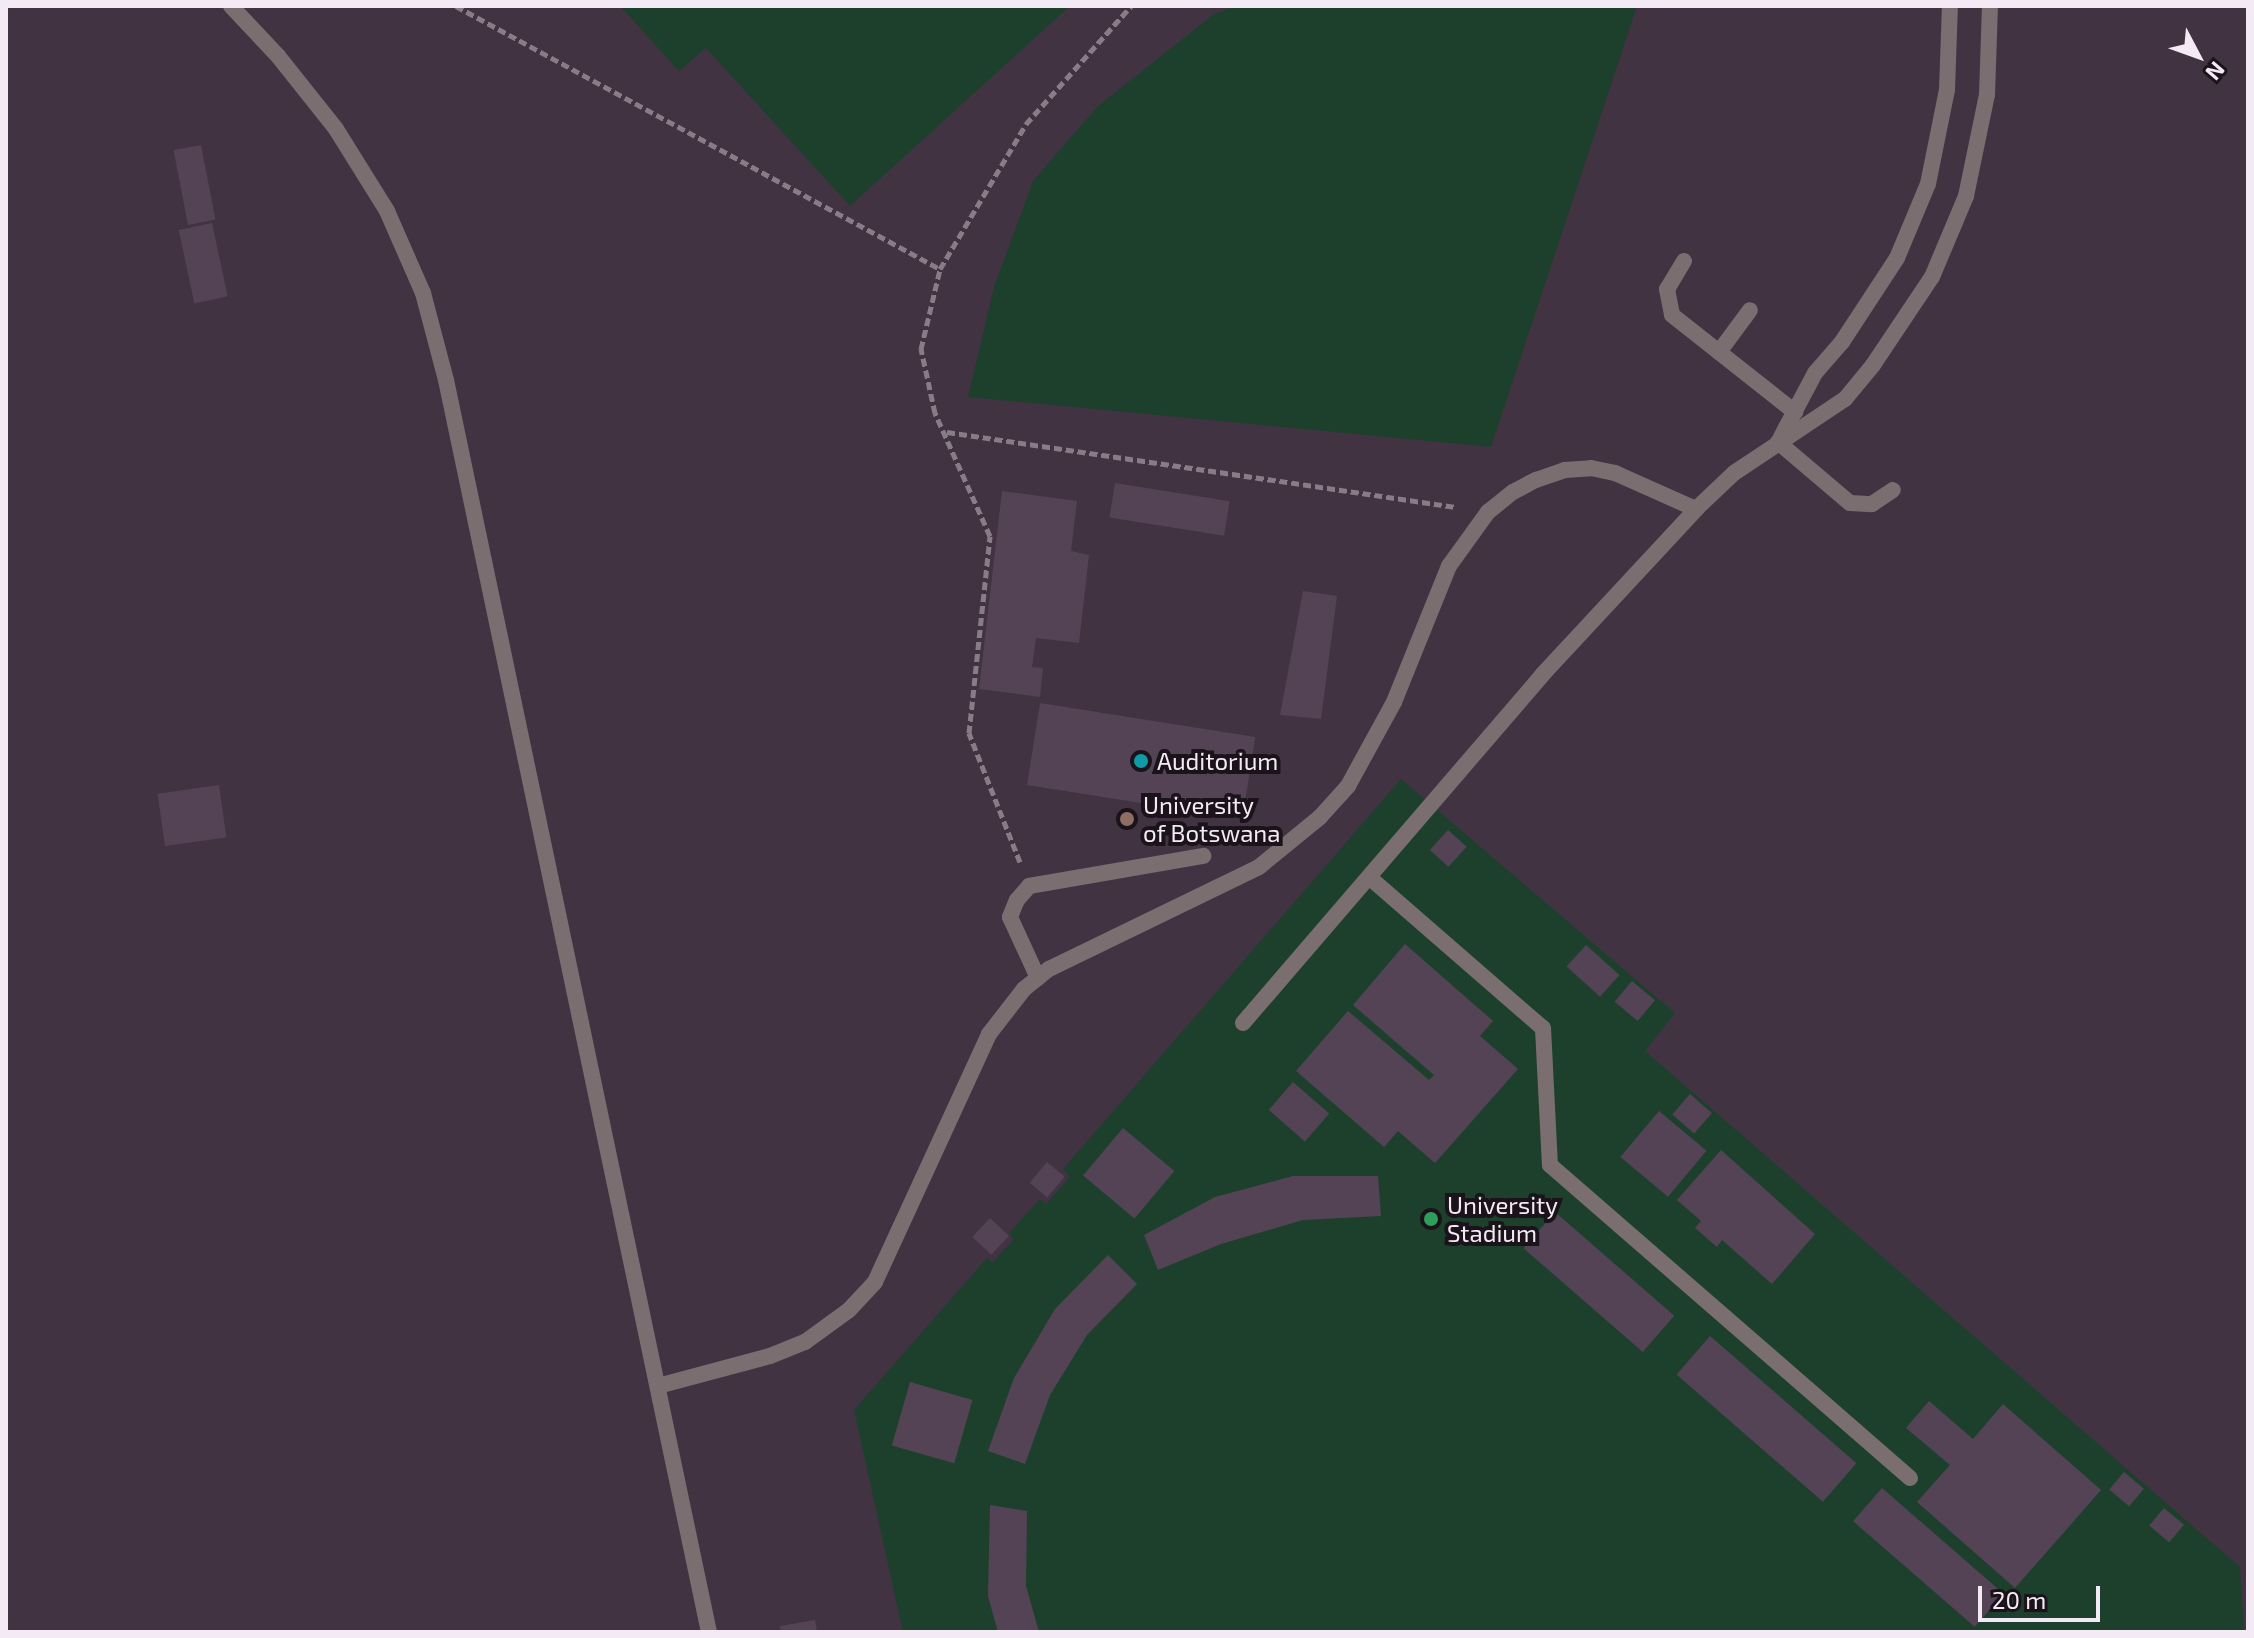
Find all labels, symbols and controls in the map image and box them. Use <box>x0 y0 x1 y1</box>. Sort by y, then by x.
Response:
north arrow <box>2158 16 2238 96</box>
text: N <box>2201 57 2231 86</box>
place label: Auditorium <box>1157 747 1278 775</box>
marker: Auditorium <box>1132 752 1150 770</box>
place label: University of Botswana <box>1143 791 1281 847</box>
marker: University of Botswana <box>1118 810 1136 828</box>
place label: University Stadium <box>1447 1191 1558 1247</box>
marker: University Stadium <box>1422 1210 1440 1228</box>
scale bar <box>1982 1570 2104 1620</box>
text: 20 m <box>1992 1585 2046 1614</box>

